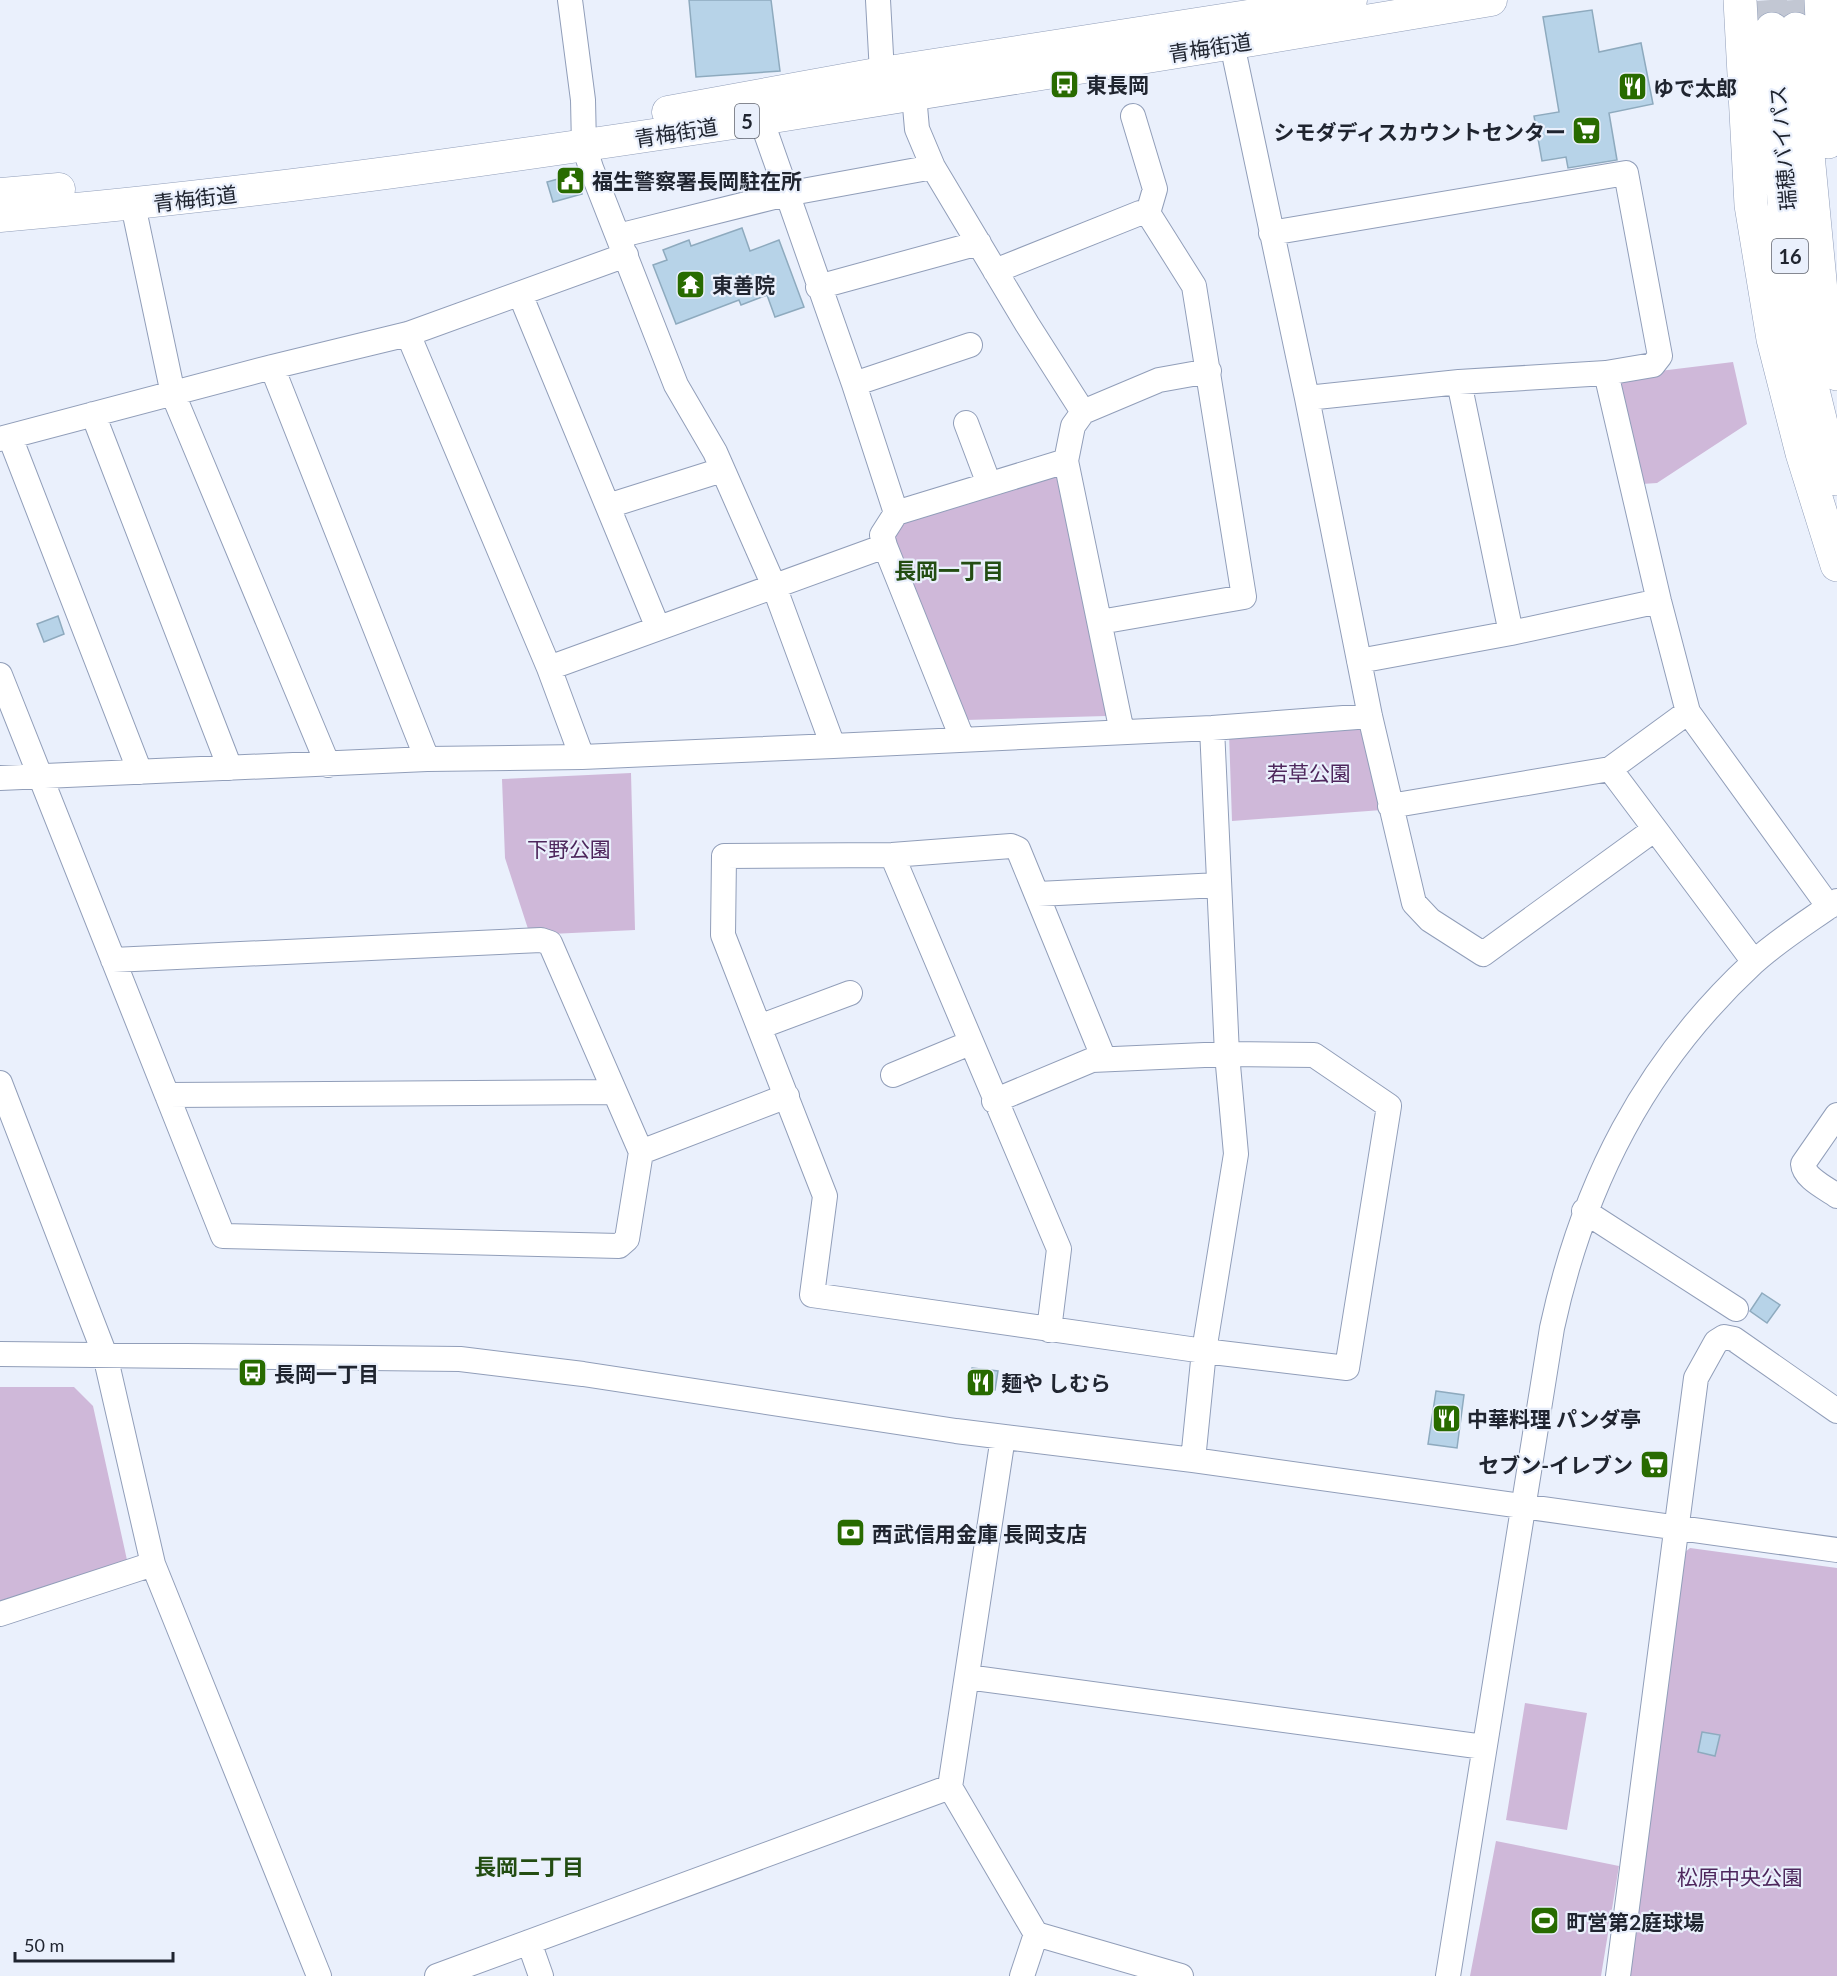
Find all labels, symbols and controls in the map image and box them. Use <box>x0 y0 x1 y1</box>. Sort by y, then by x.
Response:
street label: 青梅街道 <box>1167 28 1253 66</box>
bus stop icon: 東長岡 <box>1049 68 1081 100</box>
restaurant icon: ゆで太郎 <box>1616 71 1648 103</box>
place label: 東長岡 <box>1086 72 1149 97</box>
place label: ゆで太郎 <box>1653 75 1737 100</box>
street label: 瑞穂バイパス <box>1764 84 1800 212</box>
road number: 5 <box>735 104 759 138</box>
street label: 青梅街道 <box>633 113 719 151</box>
supermarket icon: シモダディスカウントセンター <box>1571 115 1603 147</box>
place label: シモダディスカウントセンター <box>1273 119 1566 144</box>
public building icon: 福生警察署長岡駐在所 <box>555 164 587 196</box>
place label: 福生警察署長岡駐在所 <box>592 168 802 193</box>
street label: 青梅街道 <box>152 180 238 216</box>
road number: 16 <box>1772 239 1808 273</box>
temple icon: 東善院 <box>675 268 707 300</box>
place label: 東善院 <box>712 272 775 297</box>
district label: 長岡一丁目 <box>894 557 1004 584</box>
park label: 若草公園 <box>1267 760 1351 785</box>
park label: 下野公園 <box>527 836 611 861</box>
bus stop icon: 長岡一丁目 <box>237 1357 269 1389</box>
place label: 長岡一丁目 <box>274 1361 379 1386</box>
restaurant icon: 麺や しむら <box>964 1366 996 1398</box>
place label: 麺や しむら <box>1001 1370 1111 1395</box>
restaurant icon: 中華料理 パンダ亭 <box>1430 1402 1462 1434</box>
place label: 中華料理 パンダ亭 <box>1467 1406 1641 1431</box>
supermarket icon: セブン-イレブン <box>1638 1448 1670 1480</box>
place label: セブン-イレブン <box>1478 1452 1633 1477</box>
bank icon: 西武信用金庫 長岡支店 <box>835 1517 867 1549</box>
place label: 西武信用金庫 長岡支店 <box>872 1521 1087 1546</box>
district label: 長岡二丁目 <box>474 1853 584 1880</box>
park label: 松原中央公園 <box>1677 1864 1803 1889</box>
sports icon: 町営第2庭球場 <box>1529 1905 1561 1937</box>
place label: 町営第2庭球場 <box>1566 1909 1704 1934</box>
scale bar <box>15 1925 172 1963</box>
text: 50 m <box>24 1934 64 1956</box>

